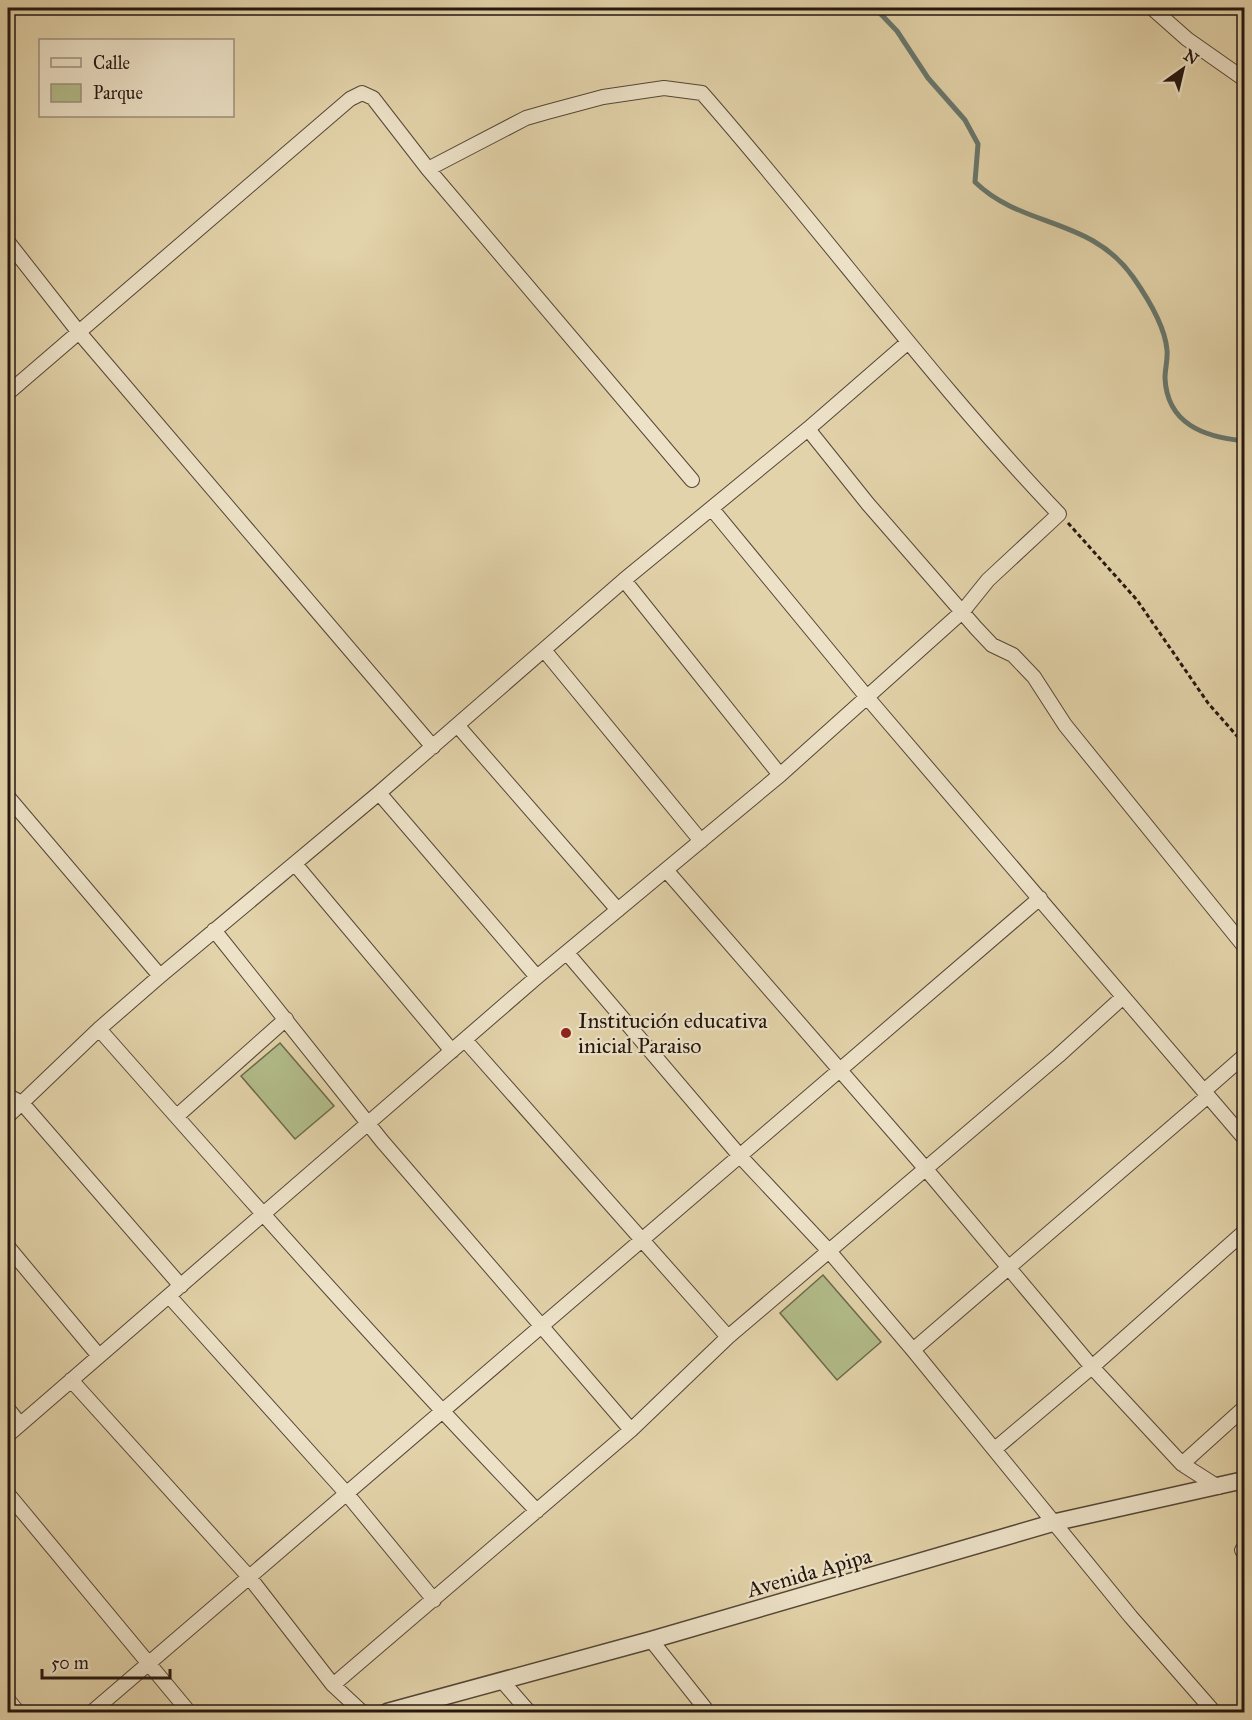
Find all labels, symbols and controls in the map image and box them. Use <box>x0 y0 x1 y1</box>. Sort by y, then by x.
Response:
legend <box>39 39 234 117</box>
north arrow <box>1153 39 1213 99</box>
text: N <box>1180 45 1202 69</box>
text: Calle <box>93 52 130 74</box>
text: Parque <box>93 82 143 105</box>
place label: Institución educativa inicial Paraiso <box>578 1007 768 1059</box>
marker: Institución educativa inicial Paraiso <box>559 1026 573 1040</box>
street label: Avenida Apipa <box>743 1542 875 1603</box>
scale bar <box>42 1642 170 1680</box>
text: 50 m <box>51 1652 89 1674</box>

